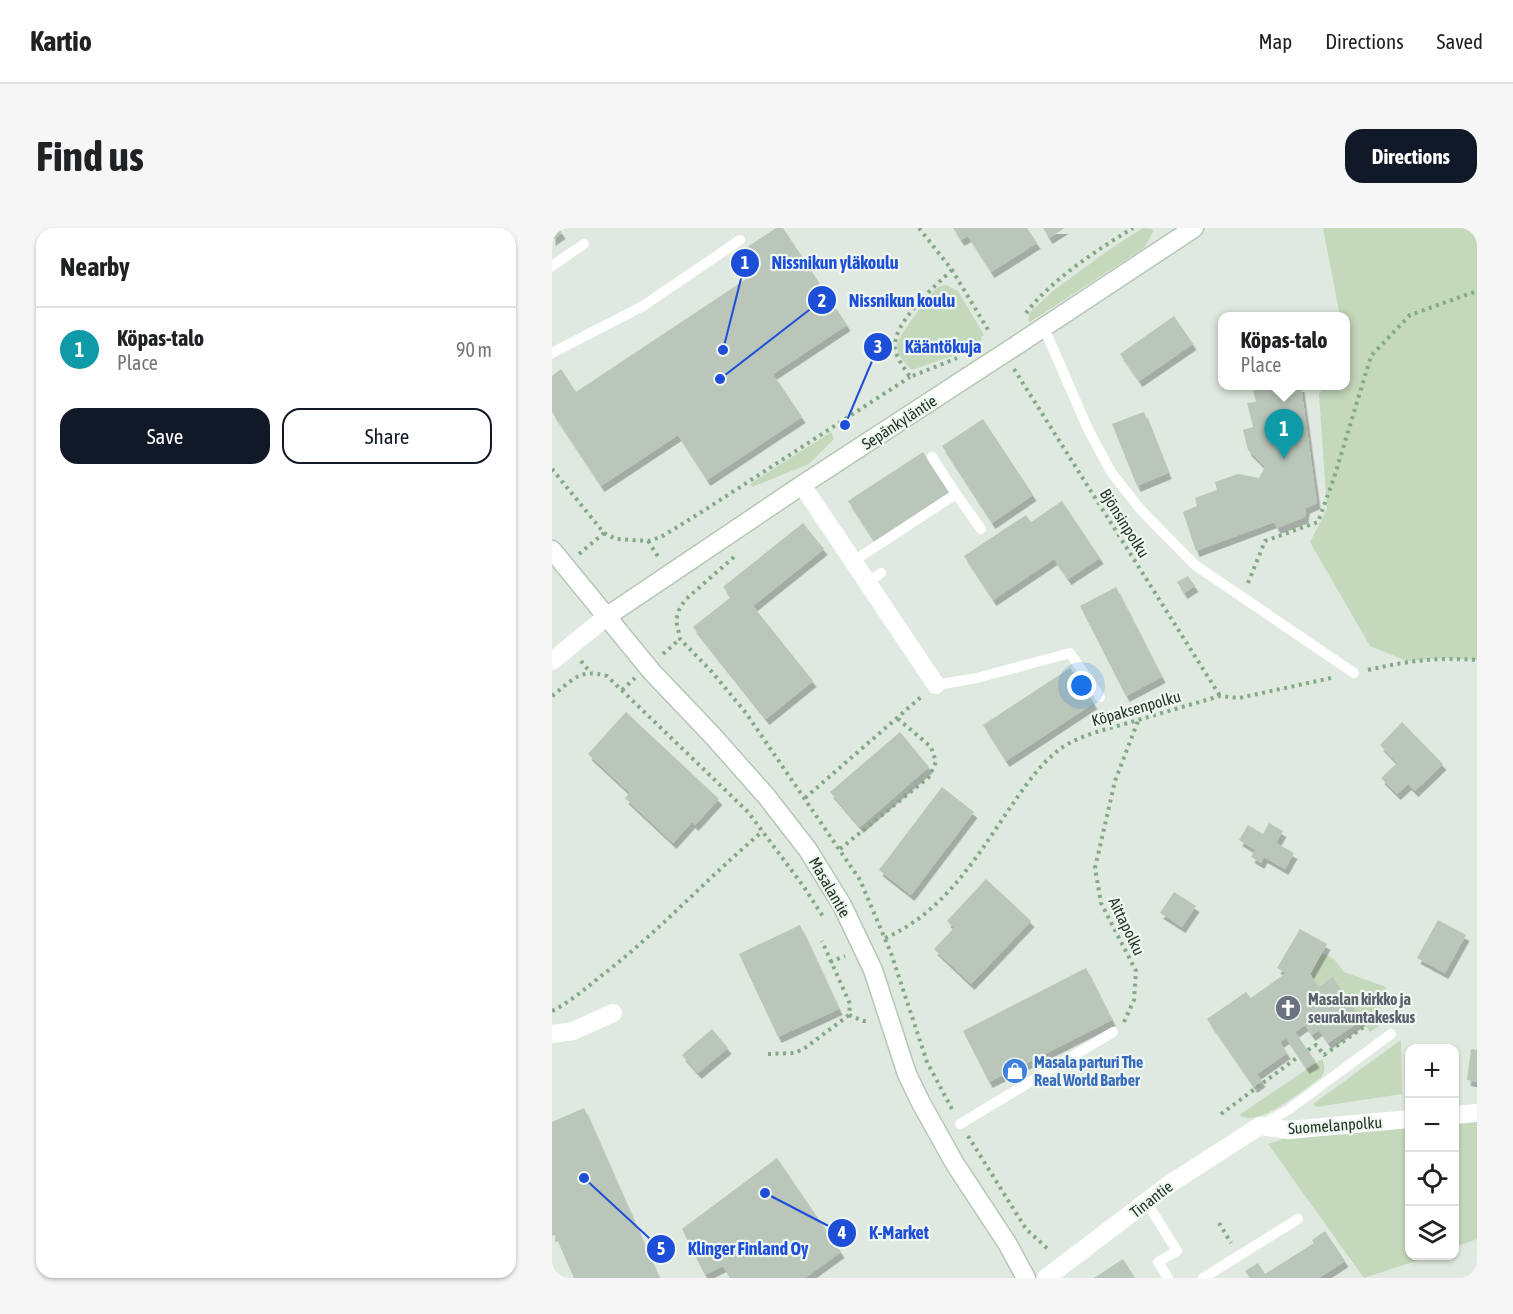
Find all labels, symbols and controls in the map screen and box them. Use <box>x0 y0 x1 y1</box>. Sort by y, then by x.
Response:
text: Kartio <box>30 25 92 57</box>
text: Map <box>1258 29 1292 53</box>
text: Directions <box>1325 29 1404 53</box>
text: Saved <box>1437 29 1483 53</box>
button: Directions <box>1345 129 1477 183</box>
text: Find us <box>36 132 144 180</box>
callout: Nissnikun yläkoulu <box>730 245 911 281</box>
text: Nearby <box>60 252 130 282</box>
text: 1 <box>741 252 749 273</box>
text: Nissnikun yläkoulu <box>772 252 899 273</box>
callout: Nissnikun koulu <box>807 282 967 318</box>
text: 2 <box>818 290 826 311</box>
text: Nissnikun koulu <box>849 290 955 311</box>
popup <box>1218 312 1350 390</box>
text: Köpas-talo <box>117 325 204 351</box>
text: Köpas-talo <box>1240 327 1328 353</box>
callout: Kääntökuja <box>863 329 994 365</box>
text: 3 <box>874 336 882 357</box>
text: Kääntökuja <box>905 336 981 357</box>
text: 1 <box>75 338 84 361</box>
text: 90 m <box>456 338 492 361</box>
text: Place <box>117 351 158 374</box>
text: Place <box>1240 353 1281 376</box>
street label: Sepänkyläntie <box>858 391 940 454</box>
button: Save <box>60 408 270 464</box>
button: Share <box>282 408 492 464</box>
pin: 1 <box>1264 410 1304 459</box>
street label: Bjönsinpolku <box>1096 485 1153 561</box>
your location <box>1067 671 1096 700</box>
street label: Köpaksenpolku <box>1089 687 1183 730</box>
street label: Masalantie <box>806 854 854 920</box>
street label: Aittapolku <box>1104 894 1149 958</box>
place label: Masalan kirkko ja seurakuntakeskus <box>1308 990 1415 1026</box>
church icon: Masalan kirkko ja seurakuntakeskus <box>1273 993 1303 1023</box>
map controls <box>1405 1044 1459 1260</box>
button: + <box>1405 1044 1459 1098</box>
place label: Masala parturi The Real World Barber <box>1034 1053 1143 1089</box>
shop icon: Masala parturi The Real World Barber <box>1000 1056 1030 1086</box>
button: − <box>1405 1098 1459 1152</box>
street label: Suomelanpolku <box>1287 1113 1383 1138</box>
button: locate <box>1405 1152 1459 1206</box>
street label: Tinantie <box>1126 1177 1176 1221</box>
button: layers <box>1405 1206 1459 1260</box>
callout: K-Market <box>827 1215 941 1251</box>
text: 4 <box>837 1222 846 1243</box>
text: K-Market <box>869 1222 930 1243</box>
callout: Klinger Finland Oy <box>646 1231 820 1267</box>
text: 5 <box>657 1238 665 1259</box>
text: Klinger Finland Oy <box>688 1238 809 1259</box>

